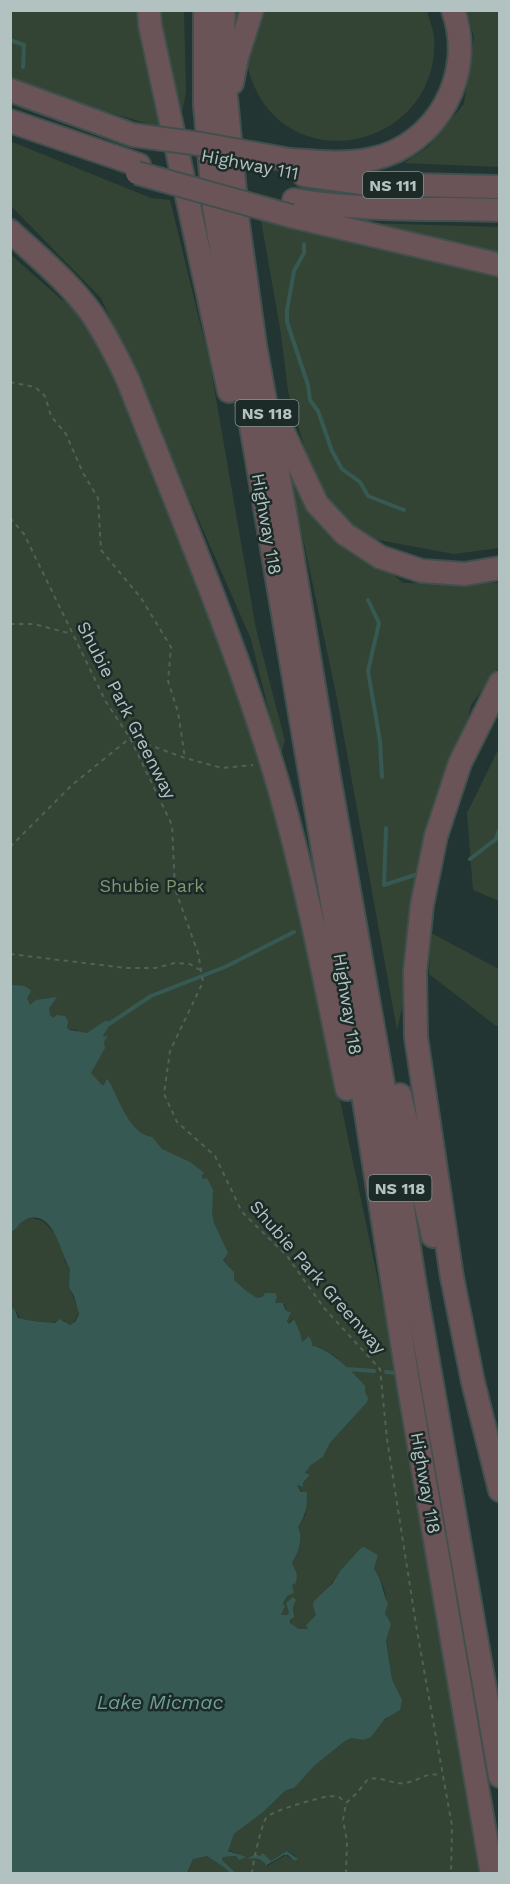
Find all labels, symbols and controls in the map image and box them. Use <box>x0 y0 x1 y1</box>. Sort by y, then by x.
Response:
street label: Highway 111 <box>200 144 300 184</box>
road number: NS 111 <box>363 172 423 198</box>
road number: NS 118 <box>236 400 298 426</box>
street label: Highway 118 <box>248 472 286 576</box>
street label: Shubie Park Greenway <box>73 618 181 803</box>
park label: Shubie Park <box>99 875 205 896</box>
street label: Highway 118 <box>330 952 366 1056</box>
road number: NS 118 <box>368 1175 432 1201</box>
street label: Shubie Park Greenway <box>246 1196 391 1359</box>
street label: Highway 118 <box>407 1431 445 1535</box>
water label: Lake Micmac <box>97 1690 224 1714</box>

